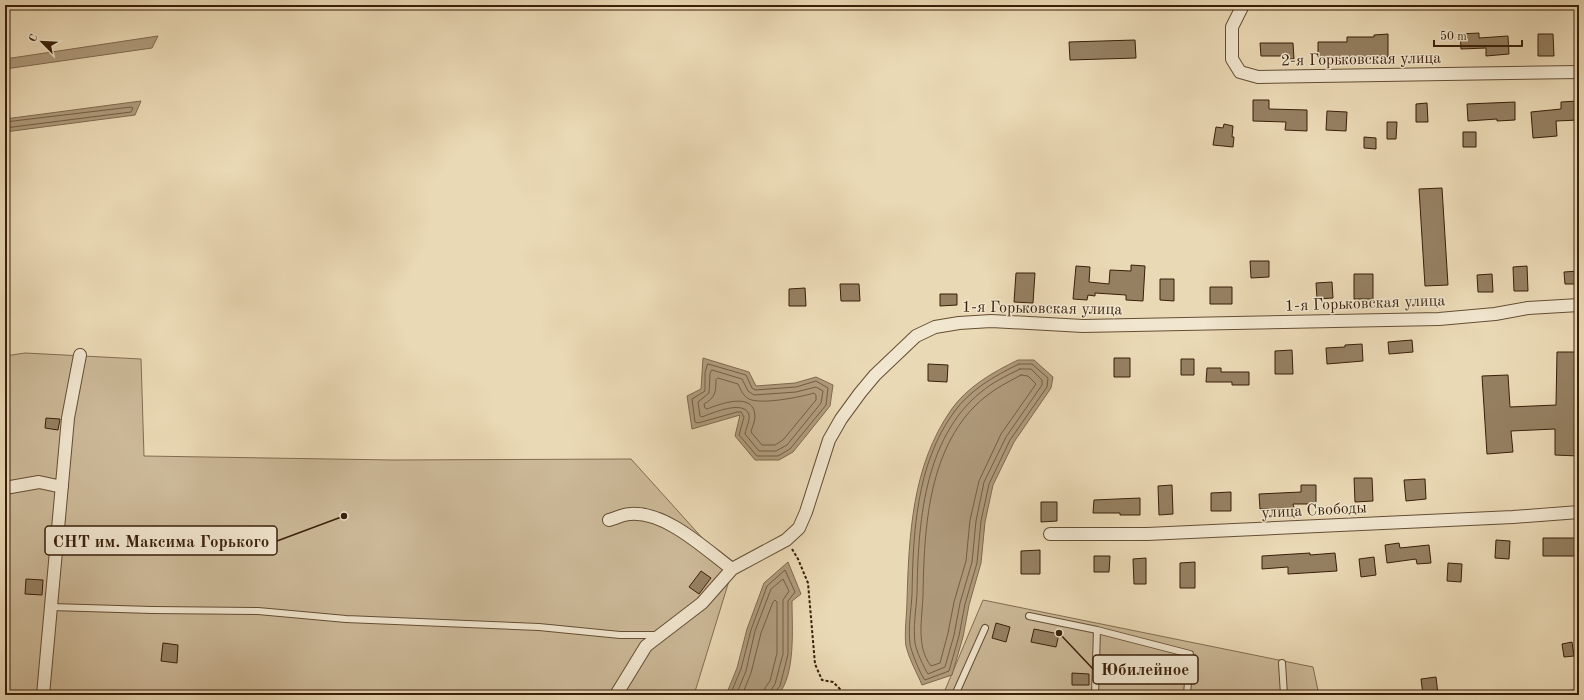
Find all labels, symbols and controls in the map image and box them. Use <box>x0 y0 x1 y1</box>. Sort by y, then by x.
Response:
north arrow <box>22 22 62 62</box>
scale bar <box>1434 22 1522 48</box>
text: 50 m <box>1440 30 1467 43</box>
text: С <box>28 33 41 44</box>
street label: 2-я Горьковская улица <box>1281 51 1441 69</box>
street label: 1-я Горьковская улица <box>1285 293 1446 315</box>
street label: 1-я Горьковская улица <box>962 300 1122 318</box>
street label: улица Свободы <box>1261 500 1367 522</box>
callout: СНТ им. Максима Горького <box>45 526 277 555</box>
text: СНТ им. Максима Горького <box>53 534 269 551</box>
callout: Юбилейное <box>1093 655 1198 684</box>
text: Юбилейное <box>1101 662 1189 679</box>

